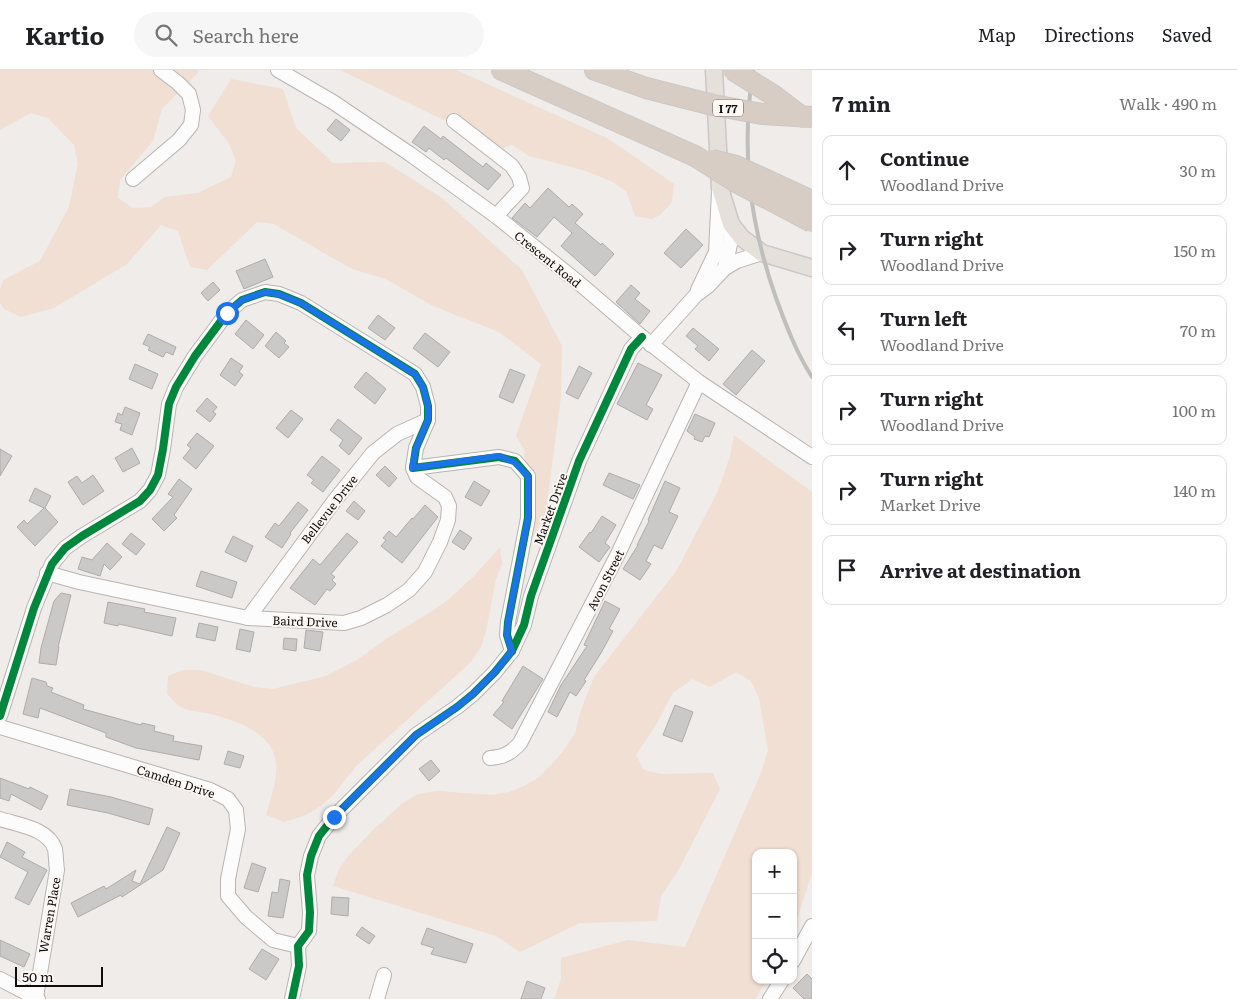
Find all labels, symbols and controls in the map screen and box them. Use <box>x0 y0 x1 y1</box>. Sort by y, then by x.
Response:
search box <box>134 12 484 57</box>
text: Kartio <box>25 17 104 52</box>
icon: search <box>152 21 180 49</box>
text: Search here <box>192 21 299 49</box>
text: Map <box>978 21 1016 48</box>
text: Directions <box>1044 21 1134 48</box>
text: Saved <box>1162 21 1212 48</box>
text: 7 min <box>832 87 891 118</box>
text: Walk · 490 m <box>1119 91 1217 115</box>
road number: I 77 <box>713 99 743 116</box>
text: Continue <box>880 144 969 172</box>
icon: ahead <box>833 156 861 184</box>
text: 30 m <box>1179 158 1216 182</box>
text: Woodland Drive <box>880 172 1004 196</box>
text: Turn right <box>880 224 984 252</box>
street label: Crescent Road <box>511 226 586 292</box>
icon: right <box>833 236 861 264</box>
text: 150 m <box>1173 238 1216 262</box>
text: Woodland Drive <box>880 252 1004 276</box>
route start <box>216 302 239 325</box>
text: Turn left <box>880 304 967 332</box>
icon: left <box>833 316 861 344</box>
text: 70 m <box>1180 318 1216 342</box>
text: Woodland Drive <box>880 332 1004 356</box>
text: Turn right <box>880 384 984 412</box>
icon: right <box>833 396 861 424</box>
text: 100 m <box>1172 398 1216 422</box>
text: Woodland Drive <box>880 412 1004 436</box>
text: Turn right <box>880 464 984 492</box>
street label: Market Drive <box>529 470 571 548</box>
street label: Bellevue Drive <box>296 471 362 547</box>
icon: right <box>833 476 861 504</box>
text: 140 m <box>1173 478 1216 502</box>
text: Market Drive <box>880 492 981 516</box>
street label: Avon Street <box>582 546 628 614</box>
icon: arrive <box>833 556 861 584</box>
text: Arrive at destination <box>880 556 1081 584</box>
street label: Baird Drive <box>272 611 338 631</box>
street label: Camden Drive <box>135 760 217 802</box>
route end <box>323 806 346 829</box>
map controls <box>752 849 797 984</box>
button: + <box>752 849 797 894</box>
street label: Warren Place <box>33 876 65 954</box>
button: − <box>752 894 797 939</box>
button: locate <box>752 939 797 984</box>
scale bar <box>15 964 102 987</box>
text: 50 m <box>22 966 54 986</box>

